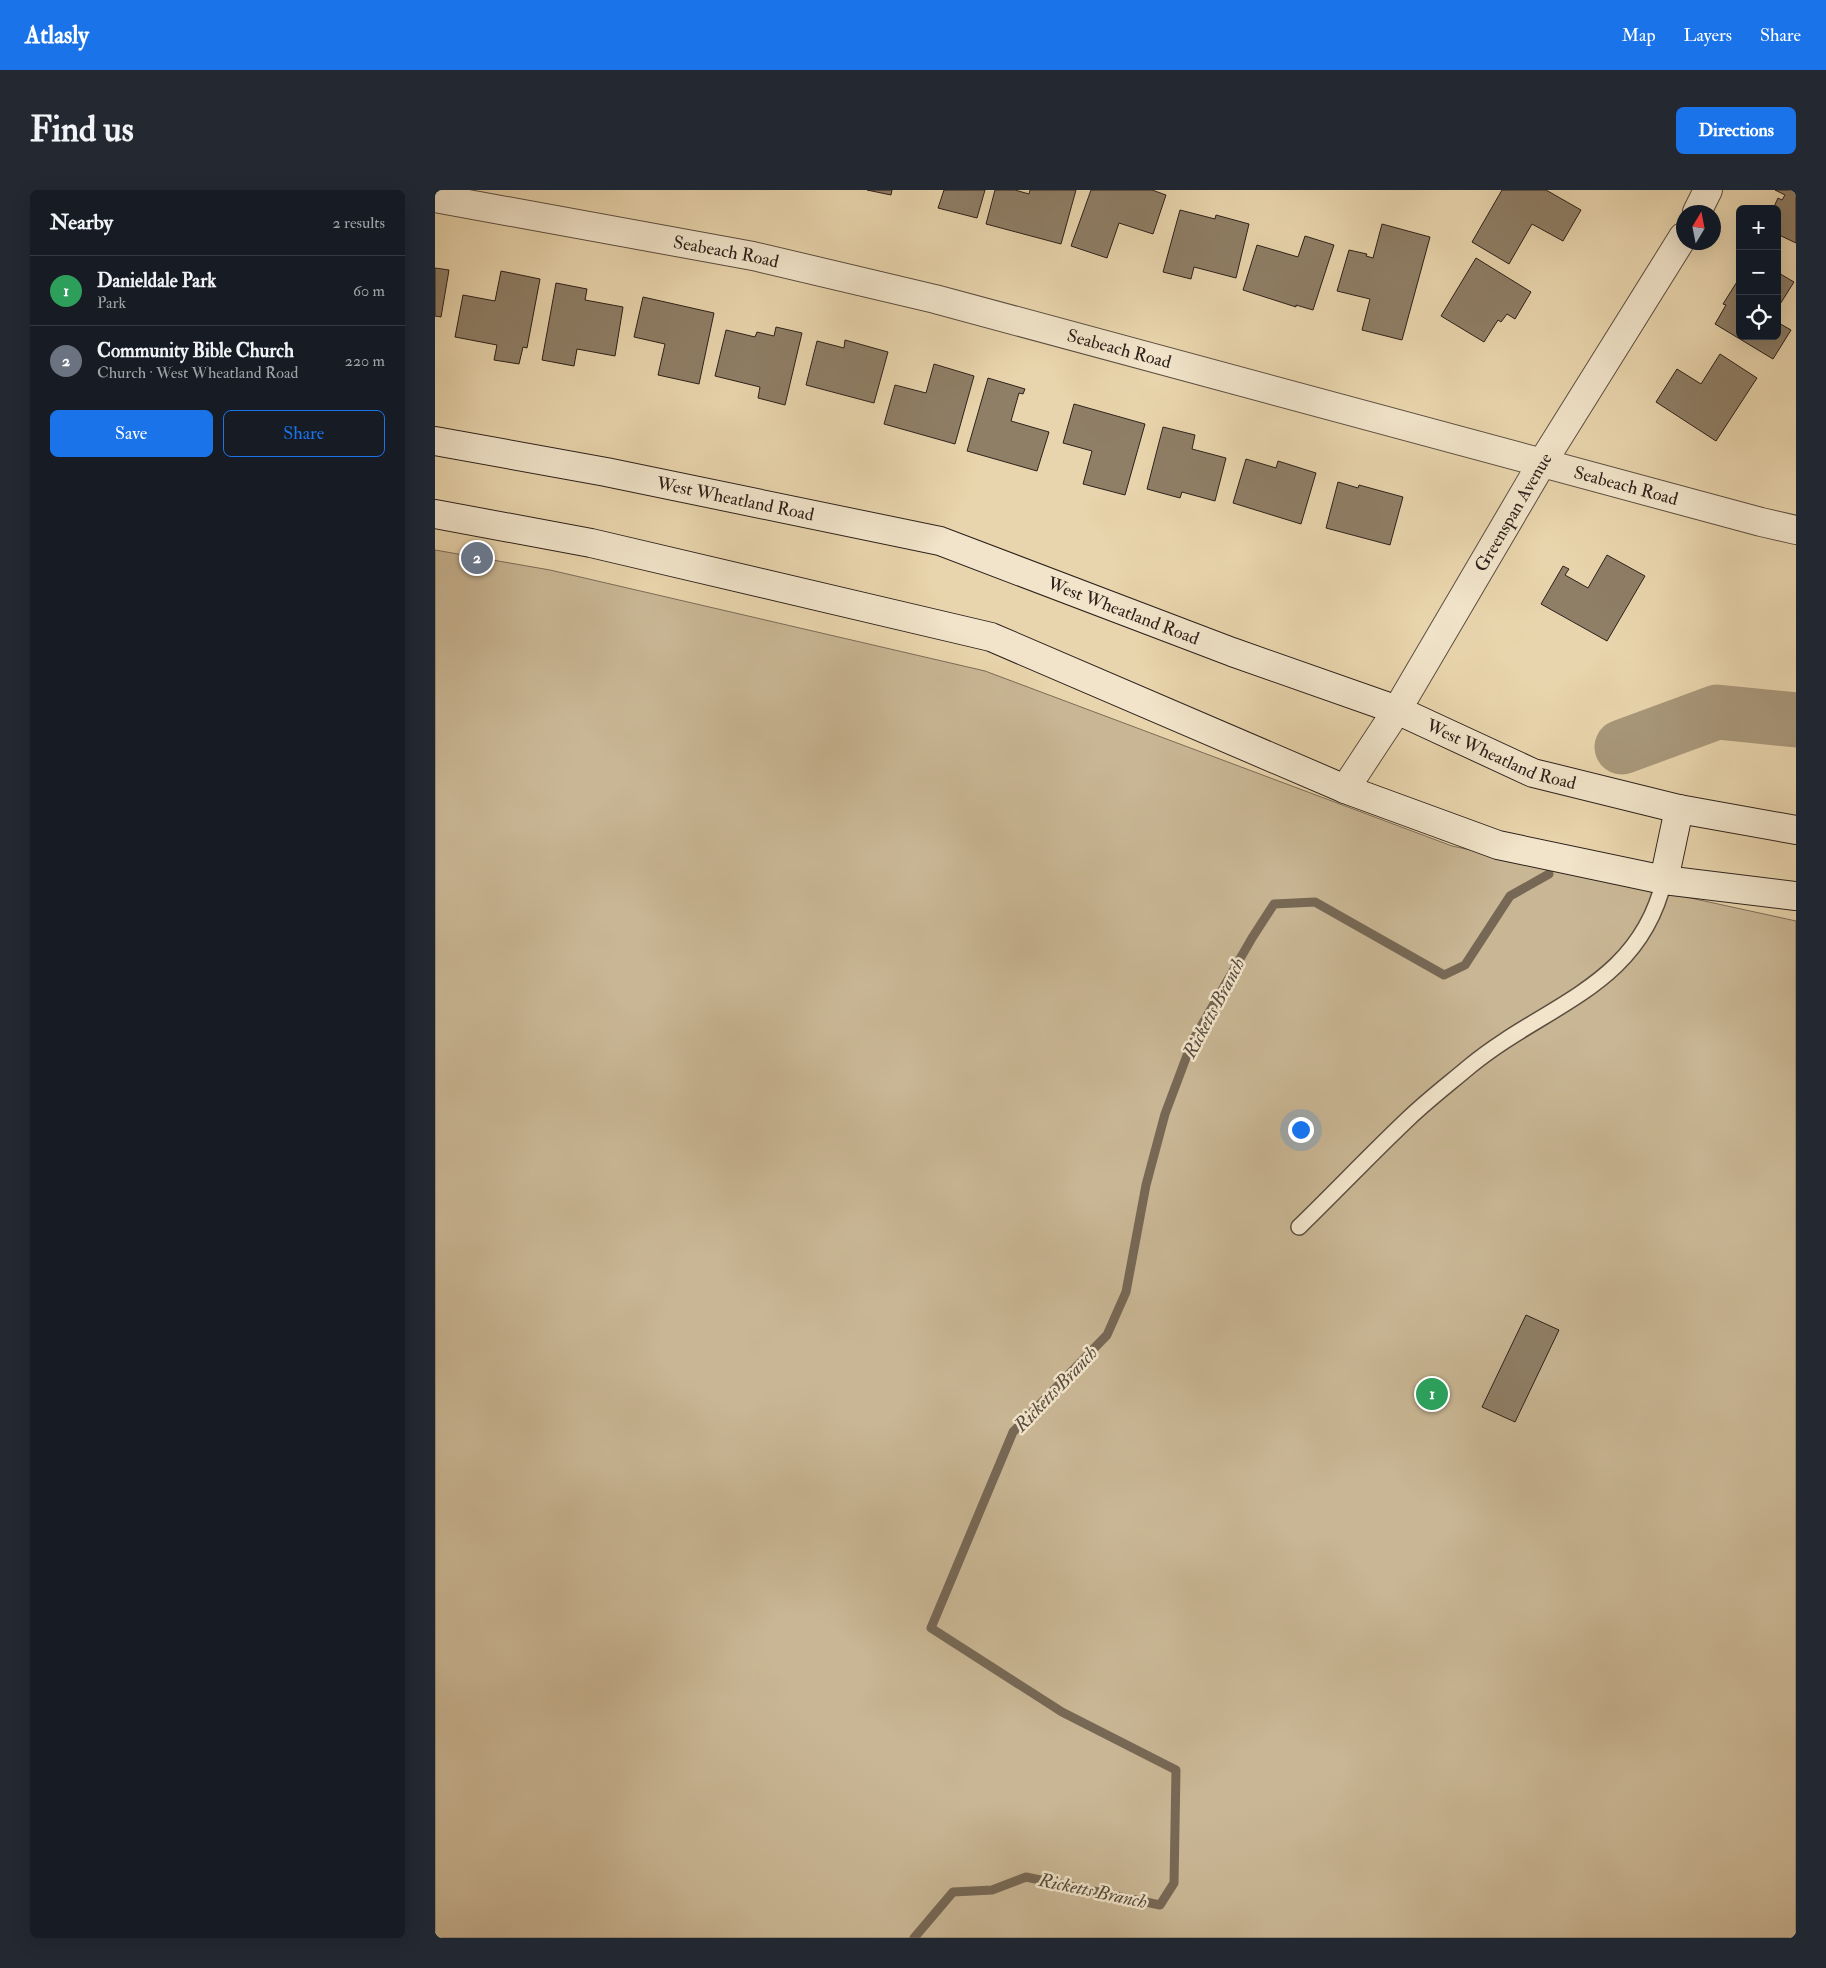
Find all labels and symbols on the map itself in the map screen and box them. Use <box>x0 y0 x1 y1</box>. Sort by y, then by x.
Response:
north arrow <box>1676 205 1721 250</box>
street label: Seabeach Road <box>672 230 781 273</box>
street label: Seabeach Road <box>1065 324 1174 374</box>
street label: Greenspan Avenue <box>1469 448 1557 576</box>
street label: Seabeach Road <box>1571 461 1681 511</box>
street label: West Wheatland Road <box>654 471 816 526</box>
pin: 2 <box>461 539 493 577</box>
street label: West Wheatland Road <box>1043 571 1203 650</box>
street label: West Wheatland Road <box>1422 713 1579 795</box>
water label: Ricketts Branch <box>1177 954 1250 1063</box>
your location <box>1288 1117 1314 1143</box>
water label: Ricketts Branch <box>1008 1341 1103 1438</box>
pin: 1 <box>1416 1375 1448 1413</box>
water label: Ricketts Branch <box>1036 1868 1149 1914</box>

